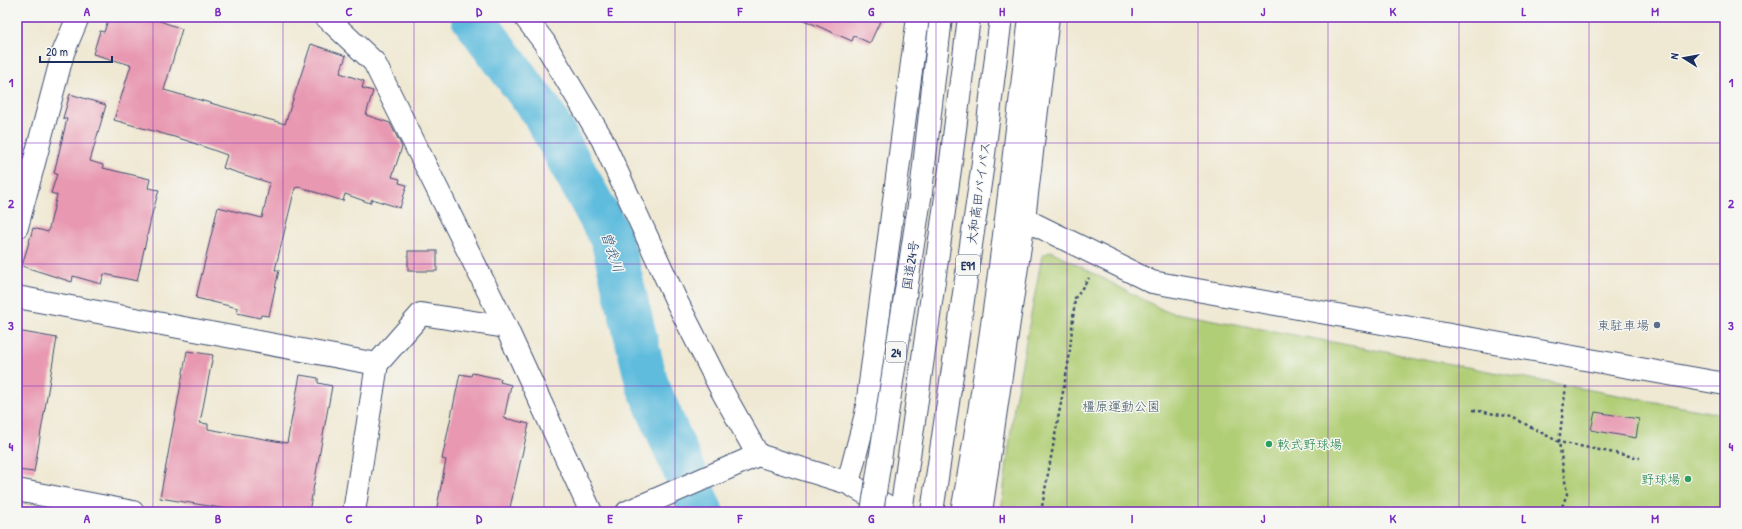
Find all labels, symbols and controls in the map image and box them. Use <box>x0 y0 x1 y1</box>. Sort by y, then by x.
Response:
text: A <box>84 2 91 20</box>
text: B <box>215 2 222 20</box>
text: C <box>345 2 353 20</box>
text: D <box>476 2 483 20</box>
text: E <box>607 2 613 20</box>
text: F <box>737 2 744 20</box>
text: G <box>868 2 875 20</box>
text: H <box>999 2 1005 20</box>
text: I <box>1130 2 1134 20</box>
text: J <box>1261 2 1266 20</box>
text: K <box>1390 2 1397 20</box>
text: L <box>1522 2 1527 20</box>
text: M <box>1651 2 1659 20</box>
scale bar <box>40 38 112 64</box>
north arrow <box>1664 38 1704 78</box>
text: 20 m <box>46 43 68 60</box>
text: N <box>1667 52 1682 60</box>
text: 1 <box>9 73 14 91</box>
text: 1 <box>1729 73 1734 91</box>
street label: 大和高田バイパス <box>962 140 994 246</box>
text: 2 <box>8 194 15 212</box>
text: 2 <box>1728 194 1735 212</box>
water label: 曽我川 <box>597 229 629 275</box>
street label: 国道24号 <box>897 239 923 291</box>
road number: E91 <box>956 255 980 275</box>
text: 3 <box>8 316 14 334</box>
place label: 東駐車場 <box>1597 316 1649 334</box>
text: 3 <box>1728 316 1734 334</box>
marker: 東駐車場 <box>1652 320 1662 330</box>
road number: 24 <box>886 342 906 362</box>
park label: 橿原運動公園 <box>1082 397 1160 415</box>
place label: 軟式野球場 <box>1277 435 1342 453</box>
text: 4 <box>9 437 14 455</box>
text: 4 <box>1729 437 1734 455</box>
marker: 軟式野球場 <box>1264 439 1274 449</box>
place label: 野球場 <box>1641 470 1680 488</box>
marker: 野球場 <box>1683 474 1693 484</box>
text: A <box>84 509 91 527</box>
text: B <box>215 509 222 527</box>
text: C <box>345 509 353 527</box>
text: D <box>476 509 483 527</box>
text: E <box>607 509 613 527</box>
text: F <box>737 509 744 527</box>
text: G <box>868 509 875 527</box>
text: H <box>999 509 1005 527</box>
text: I <box>1130 509 1134 527</box>
text: J <box>1261 509 1266 527</box>
text: K <box>1390 509 1397 527</box>
text: L <box>1522 509 1527 527</box>
text: M <box>1651 509 1659 527</box>

